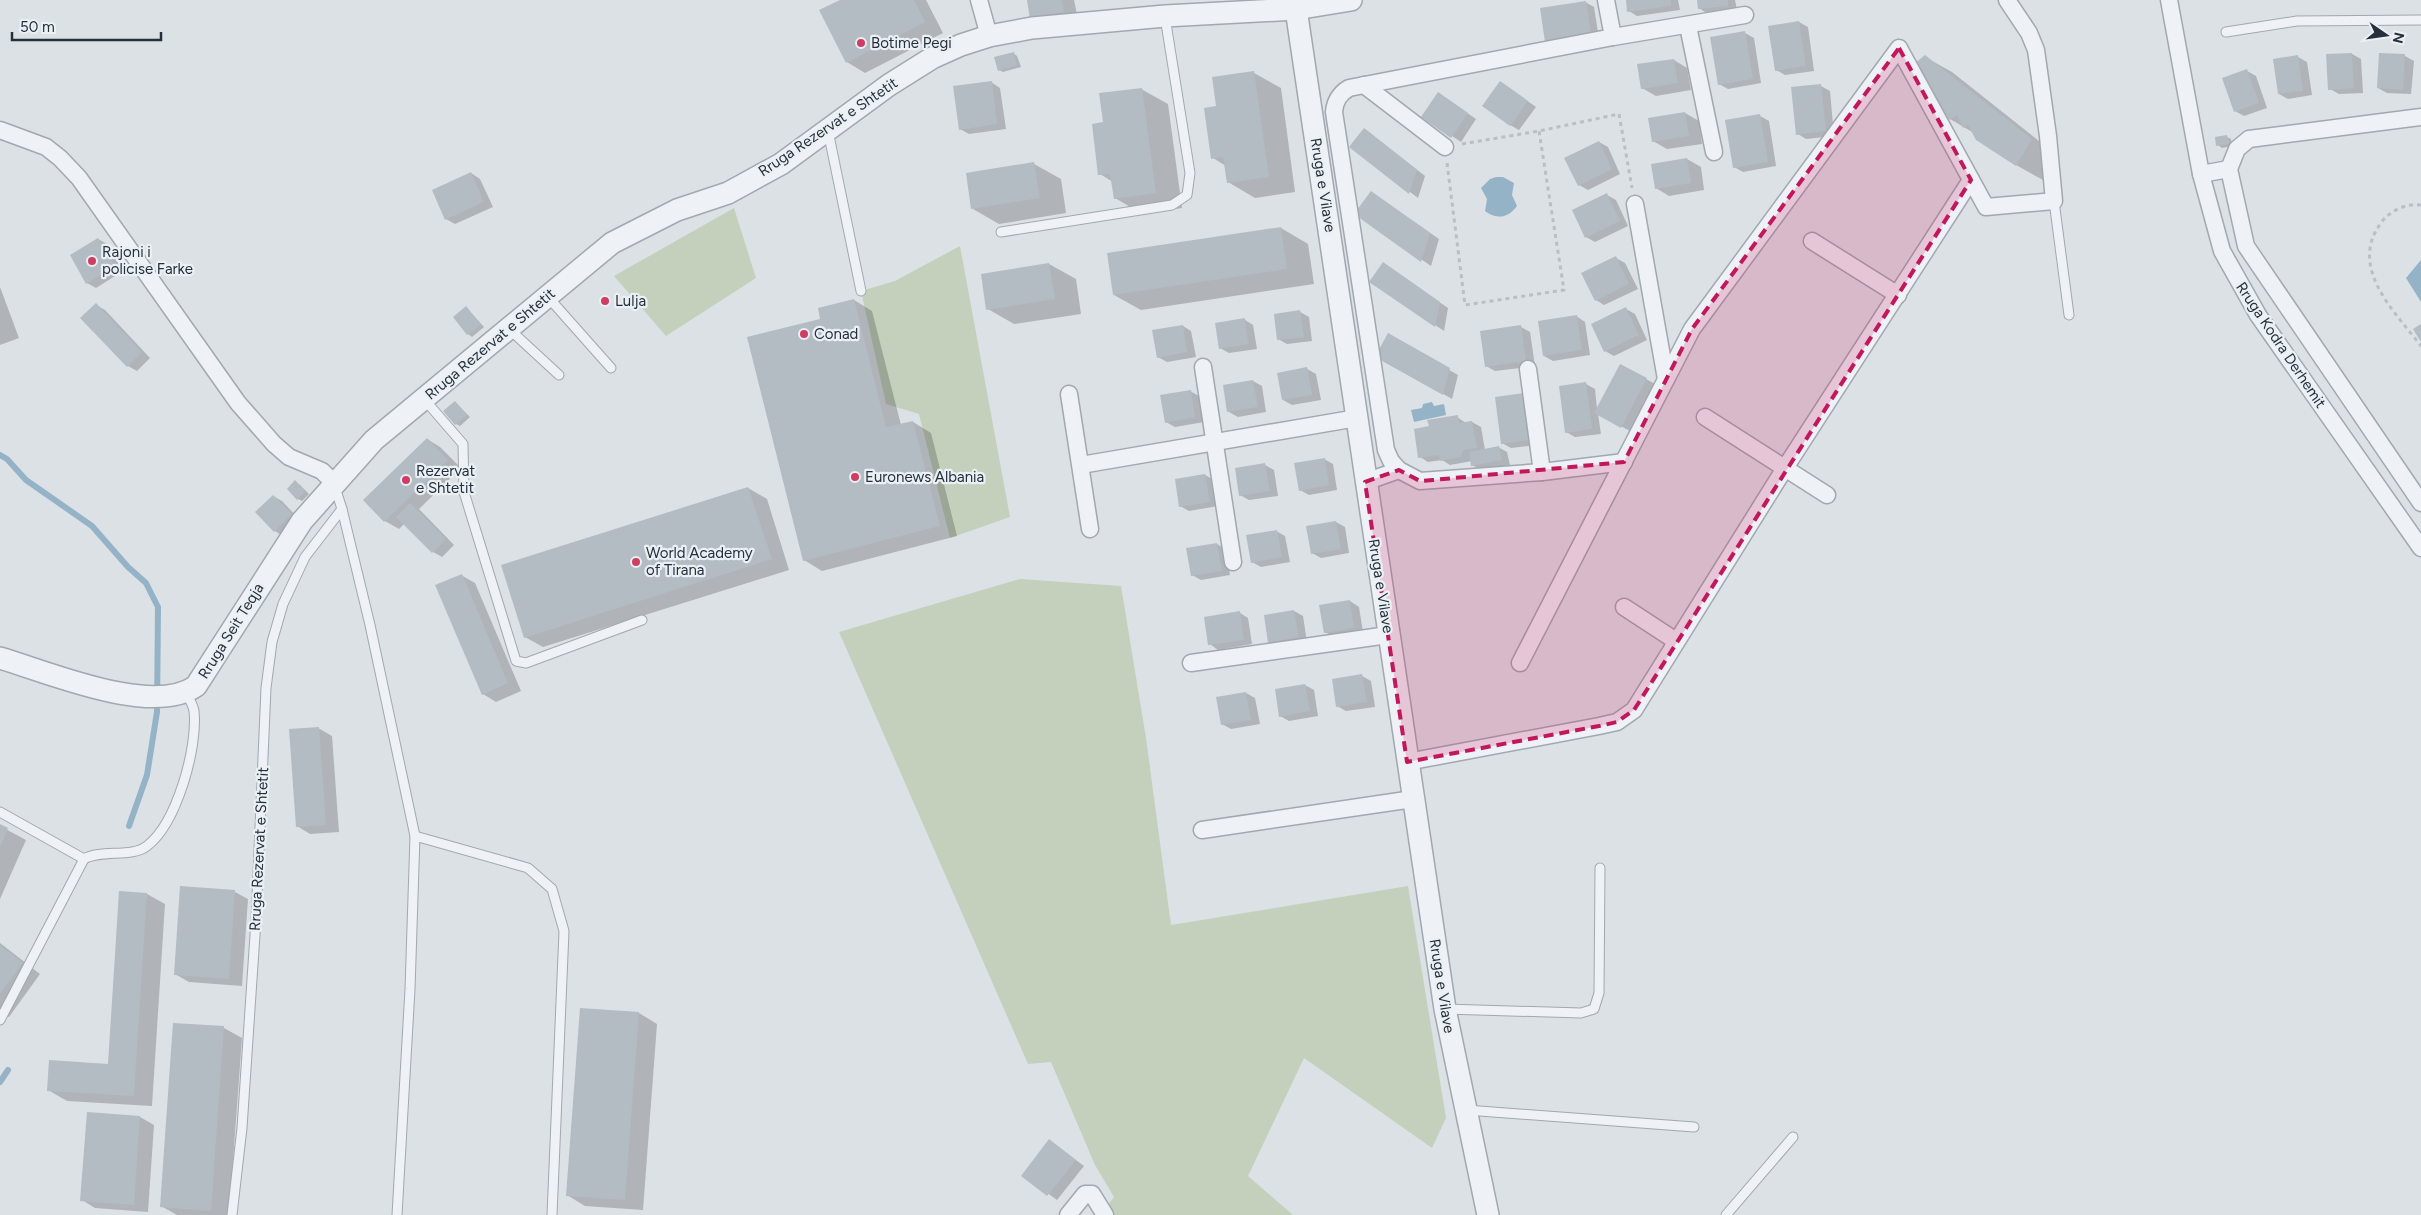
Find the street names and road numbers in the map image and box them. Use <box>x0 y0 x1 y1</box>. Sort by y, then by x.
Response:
street label: Rruga Rezervat e Shtetit <box>755 74 901 180</box>
street label: Rruga e Vilave <box>1307 136 1339 234</box>
street label: Rruga Kodra Derhemit <box>2232 279 2330 412</box>
street label: Rruga Rezervat e Shtetit <box>421 284 559 404</box>
street label: Rruga e Vilave <box>1365 537 1397 635</box>
street label: Rruga Seit Teqja <box>194 580 268 682</box>
street label: Rruga Rezervat e Shtetit <box>246 766 272 931</box>
street label: Rruga e Vilave <box>1426 937 1458 1035</box>

